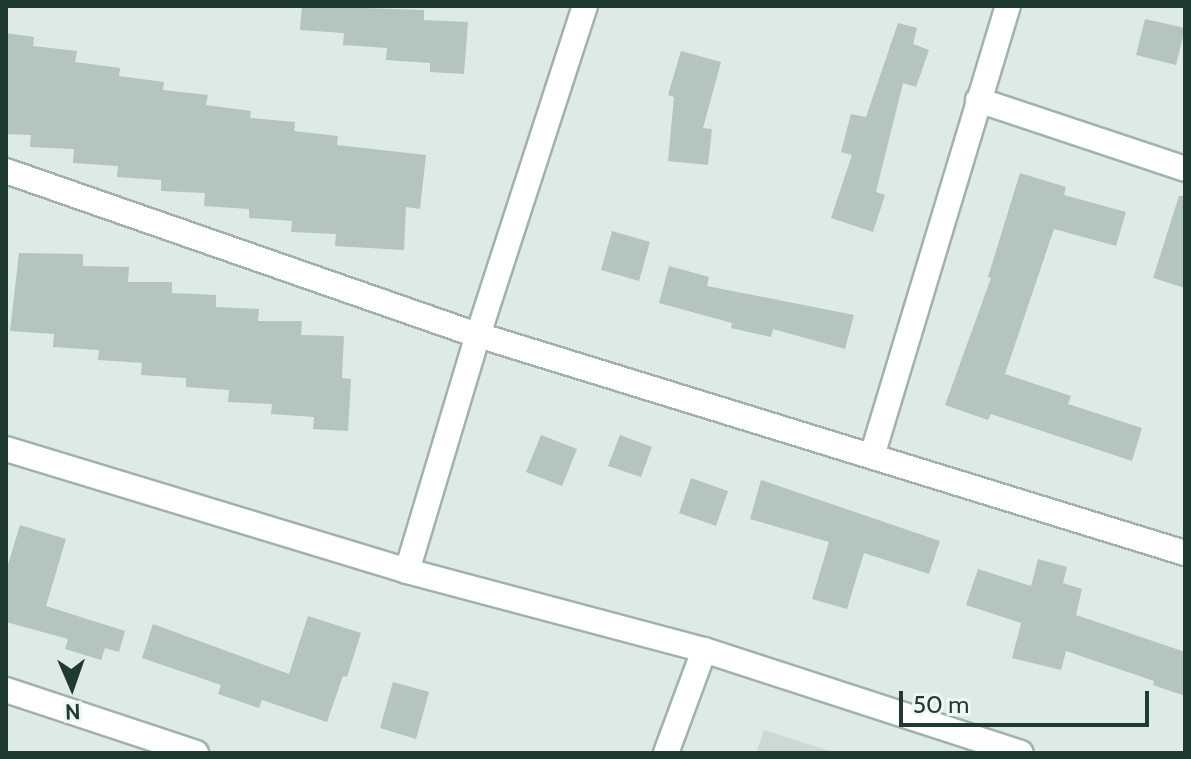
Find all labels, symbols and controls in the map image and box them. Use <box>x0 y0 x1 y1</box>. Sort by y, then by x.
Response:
north arrow <box>32 647 112 727</box>
scale bar <box>903 675 1153 725</box>
text: 50 m <box>913 690 969 719</box>
text: N <box>65 698 81 725</box>

